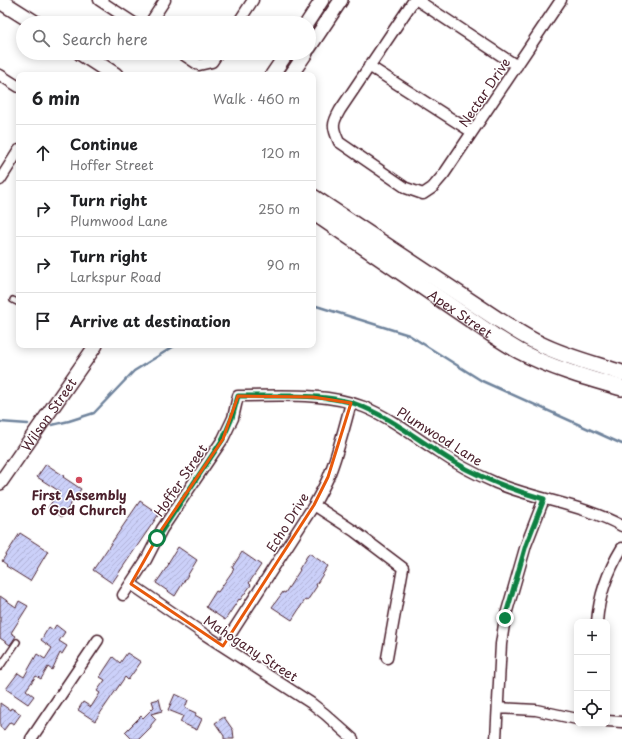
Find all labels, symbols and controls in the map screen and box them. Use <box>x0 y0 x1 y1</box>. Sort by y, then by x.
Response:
search box <box>16 16 316 60</box>
icon: search <box>30 27 52 49</box>
text: Search here <box>62 27 148 50</box>
street label: Nectar Drive <box>454 54 514 130</box>
text: 6 min <box>32 85 80 111</box>
text: Walk · 460 m <box>213 89 300 108</box>
text: Continue <box>70 132 138 155</box>
icon: ahead <box>32 142 54 164</box>
text: 120 m <box>261 143 300 162</box>
text: Hoffer Street <box>70 155 154 174</box>
text: Turn right <box>70 188 147 211</box>
icon: right <box>32 198 54 220</box>
text: 250 m <box>258 199 300 218</box>
text: Plumwood Lane <box>70 211 168 230</box>
text: Turn right <box>70 244 147 267</box>
icon: right <box>32 254 54 276</box>
text: 90 m <box>267 255 300 274</box>
text: Larkspur Road <box>70 267 161 286</box>
street label: Apex Street <box>425 284 497 342</box>
text: Arrive at destination <box>70 309 231 332</box>
icon: arrive <box>32 310 54 332</box>
street label: Wilson Street <box>16 374 80 454</box>
street label: Plumwood Lane <box>393 402 487 470</box>
street label: Hoffer Street <box>149 440 211 520</box>
marker: First Assembly of God Church <box>74 475 84 485</box>
place label: First Assembly of God Church <box>31 485 127 519</box>
street label: Echo Drive <box>261 489 313 555</box>
route start <box>148 529 166 547</box>
route end <box>496 609 514 627</box>
street label: Mahogany Street <box>200 610 302 686</box>
map controls <box>574 619 610 727</box>
button: + <box>574 619 610 655</box>
button: − <box>574 655 610 691</box>
button: locate <box>574 691 610 727</box>

